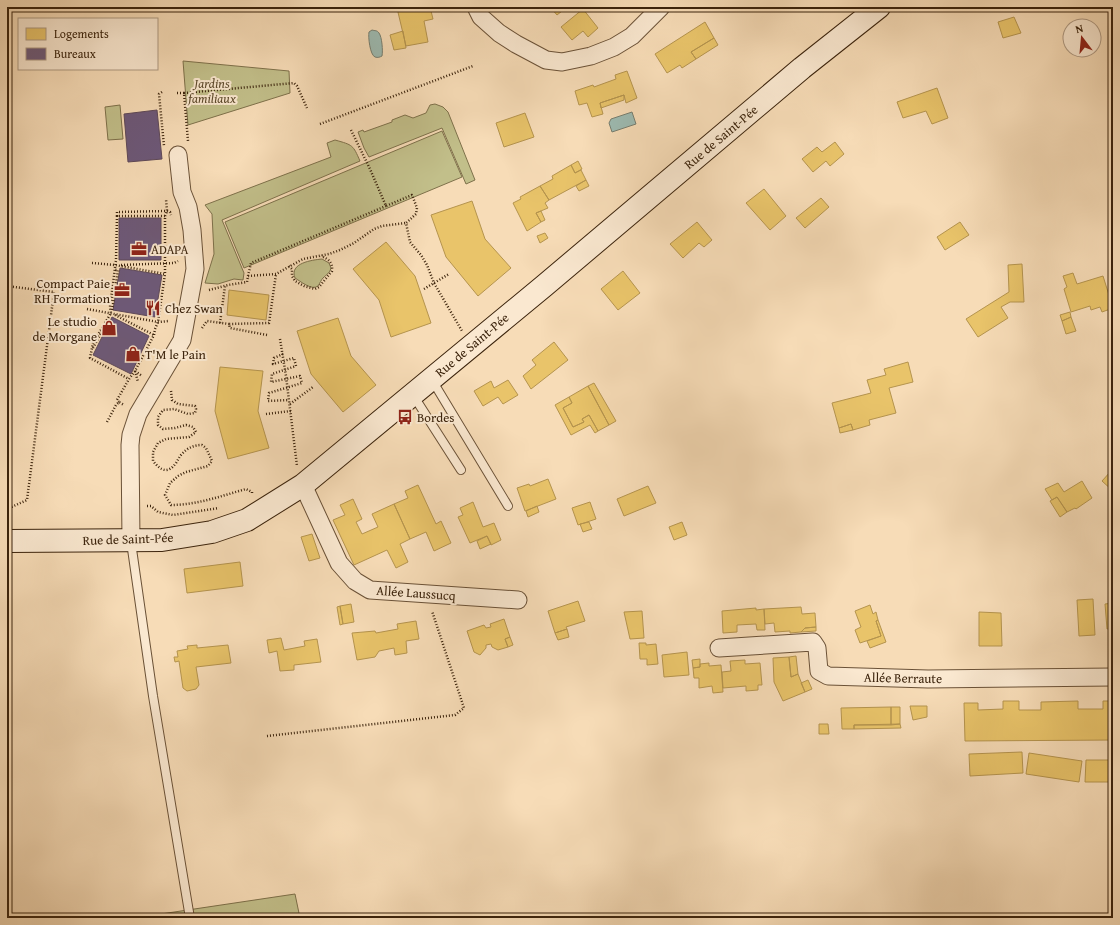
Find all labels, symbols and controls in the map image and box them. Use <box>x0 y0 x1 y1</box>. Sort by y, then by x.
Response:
legend <box>18 18 158 70</box>
north arrow <box>1062 18 1102 58</box>
text: N <box>1074 20 1086 37</box>
text: Logements <box>54 25 109 42</box>
text: Bureaux <box>54 45 97 62</box>
park label: Jardins familiaux <box>187 74 236 108</box>
street label: Rue de Saint-Pée <box>680 100 762 174</box>
office icon: ADAPA <box>130 240 148 258</box>
place label: ADAPA <box>151 240 189 259</box>
place label: Compact Paie RH Formation <box>34 274 111 308</box>
office icon: Compact Paie RH Formation <box>113 281 131 299</box>
restaurant icon: Chez Swan <box>144 299 162 317</box>
place label: Chez Swan <box>165 299 224 318</box>
street label: Rue de Saint-Pée <box>431 308 513 382</box>
place label: Le studio de Morgane <box>32 312 97 346</box>
shop icon: Le studio de Morgane <box>100 319 118 337</box>
shop icon: T'M le Pain <box>124 345 142 363</box>
place label: T'M le Pain <box>145 345 207 364</box>
bus stop icon: Bordes <box>396 408 414 426</box>
place label: Bordes <box>417 408 454 427</box>
street label: Rue de Saint-Pée <box>82 528 174 550</box>
street label: Allée Laussucq <box>376 581 457 605</box>
street label: Allée Berraute <box>864 668 942 688</box>

